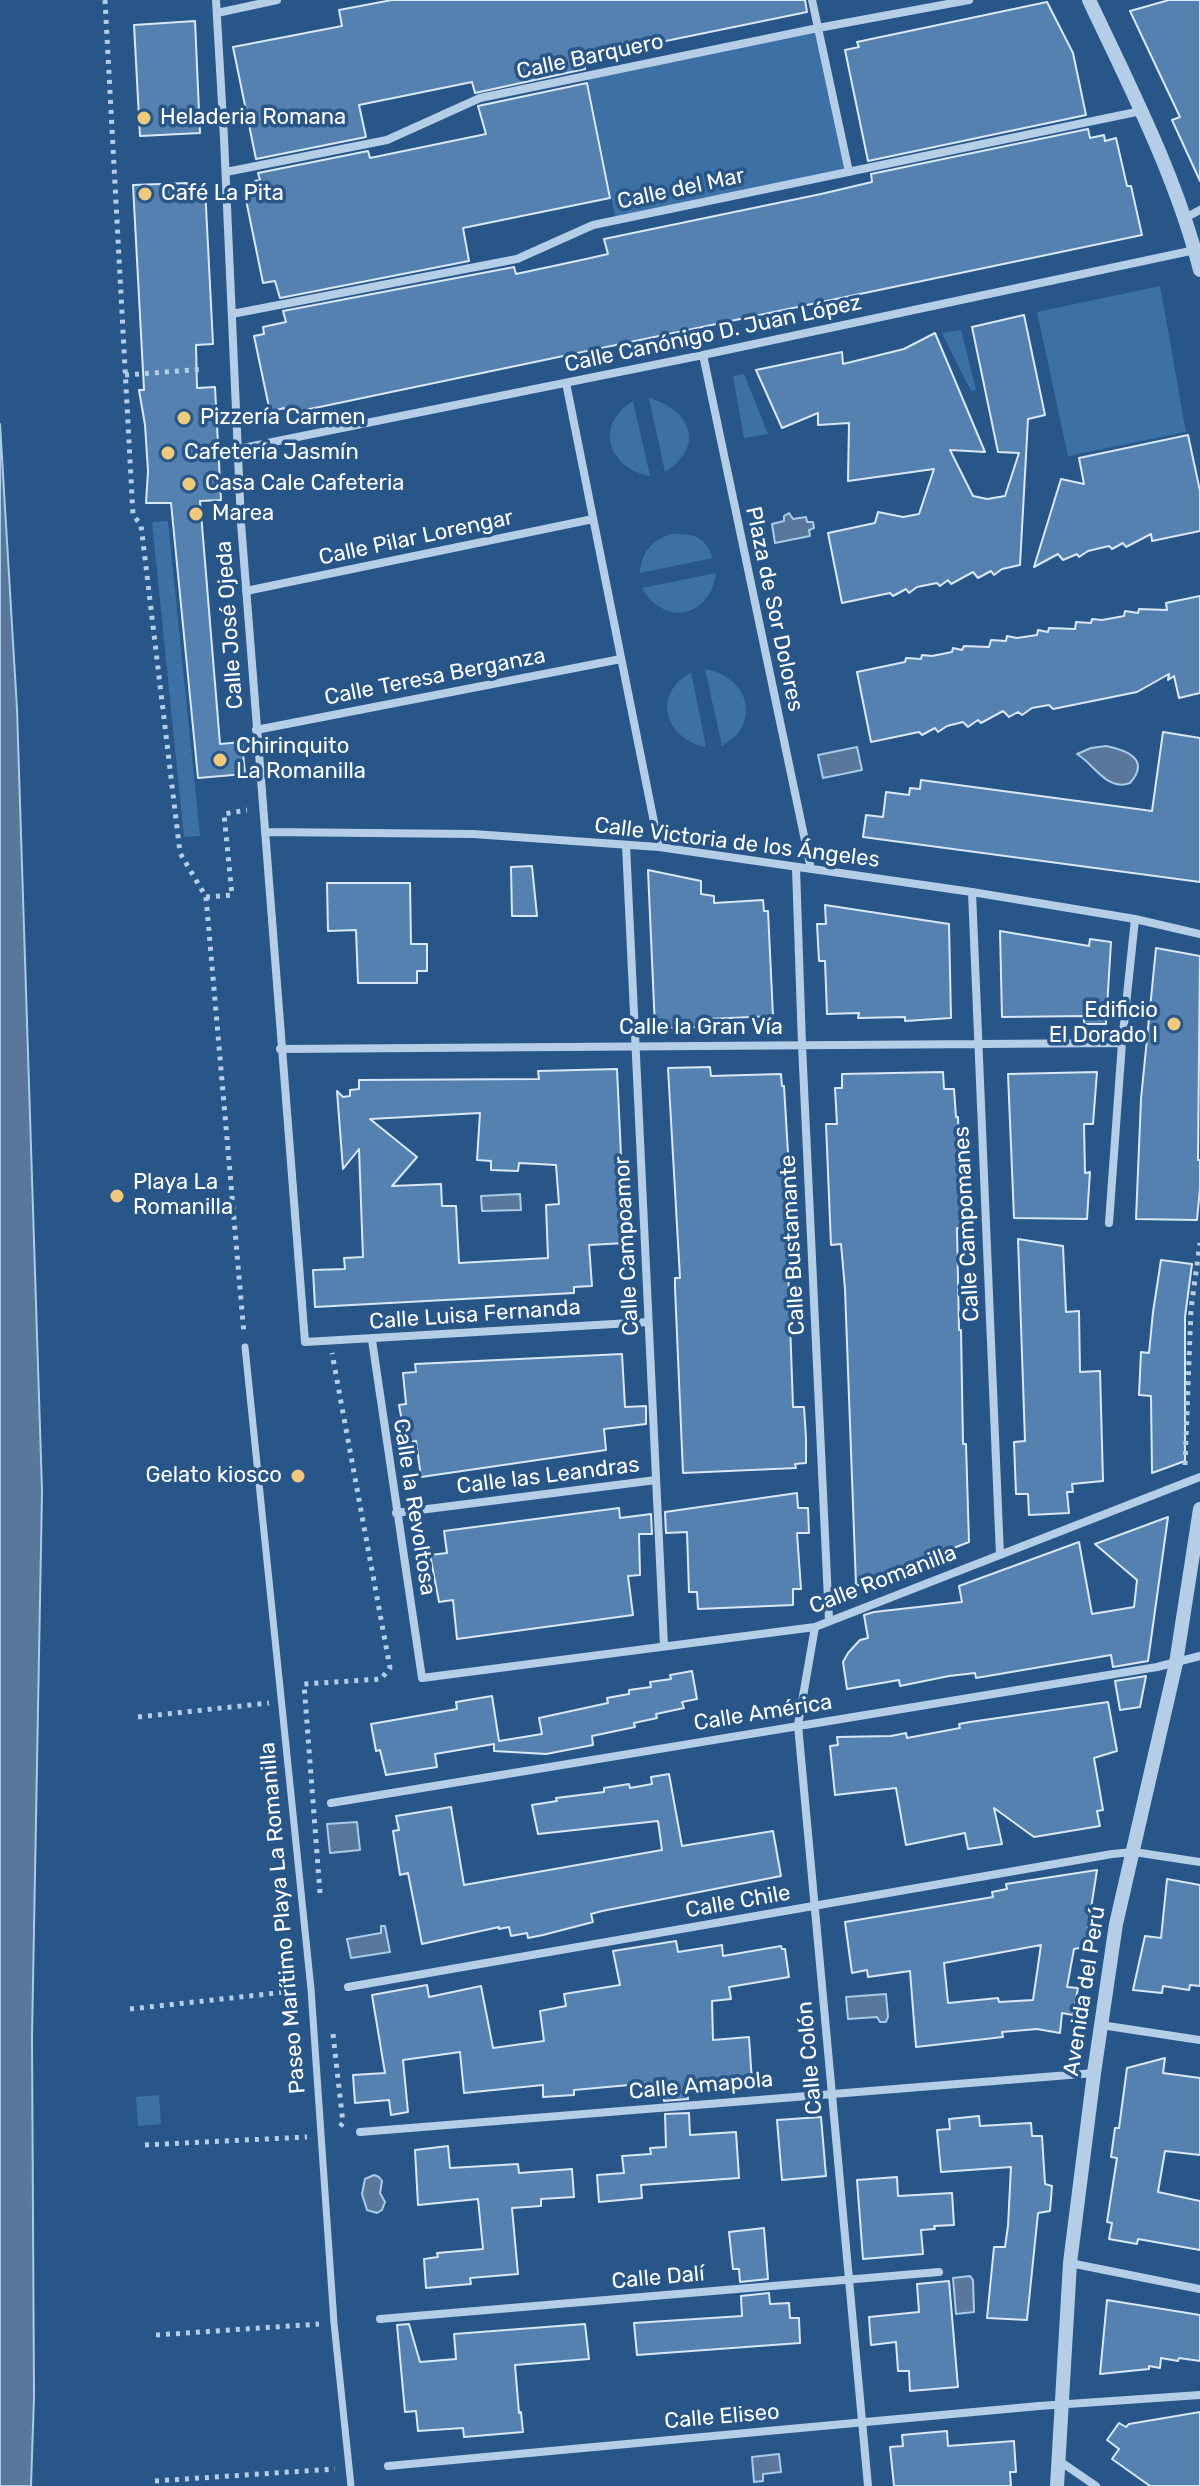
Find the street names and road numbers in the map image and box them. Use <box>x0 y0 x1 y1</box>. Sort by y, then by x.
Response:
street label: Calle Barquero <box>514 29 666 85</box>
street label: Calle del Mar <box>615 163 747 215</box>
street label: Calle Canónigo D. Juan López <box>562 290 864 378</box>
street label: Calle Pilar Lorengar <box>316 504 516 572</box>
street label: Plaza de Sor Dolores <box>739 504 809 714</box>
street label: Calle José Ojeda <box>211 540 249 710</box>
street label: Calle Teresa Berganza <box>322 643 548 711</box>
street label: Calle Victoria de los Ángeles <box>593 812 881 874</box>
street label: Calle la Gran Vía <box>619 1015 783 1041</box>
street label: Calle Campomanes <box>949 1126 985 1322</box>
street label: Calle Bustamante <box>775 1154 811 1336</box>
street label: Calle Campoamor <box>609 1155 645 1337</box>
street label: Calle Luisa Fernanda <box>368 1294 582 1336</box>
street label: Calle la Revoltosa <box>387 1417 441 1597</box>
street label: Calle las Leandras <box>455 1452 641 1500</box>
street label: Calle Romanilla <box>806 1540 960 1620</box>
street label: Calle América <box>692 1689 834 1737</box>
street label: Paseo Marítimo Playa La Romanilla <box>254 1741 312 2095</box>
street label: Calle Chile <box>683 1880 793 1924</box>
street label: Avenida del Perú <box>1059 1904 1111 2078</box>
street label: Calle Colón <box>792 2000 828 2116</box>
street label: Calle Amapola <box>628 2067 774 2105</box>
street label: Calle Dalí <box>610 2261 706 2295</box>
street label: Calle Eliseo <box>663 2399 781 2435</box>

